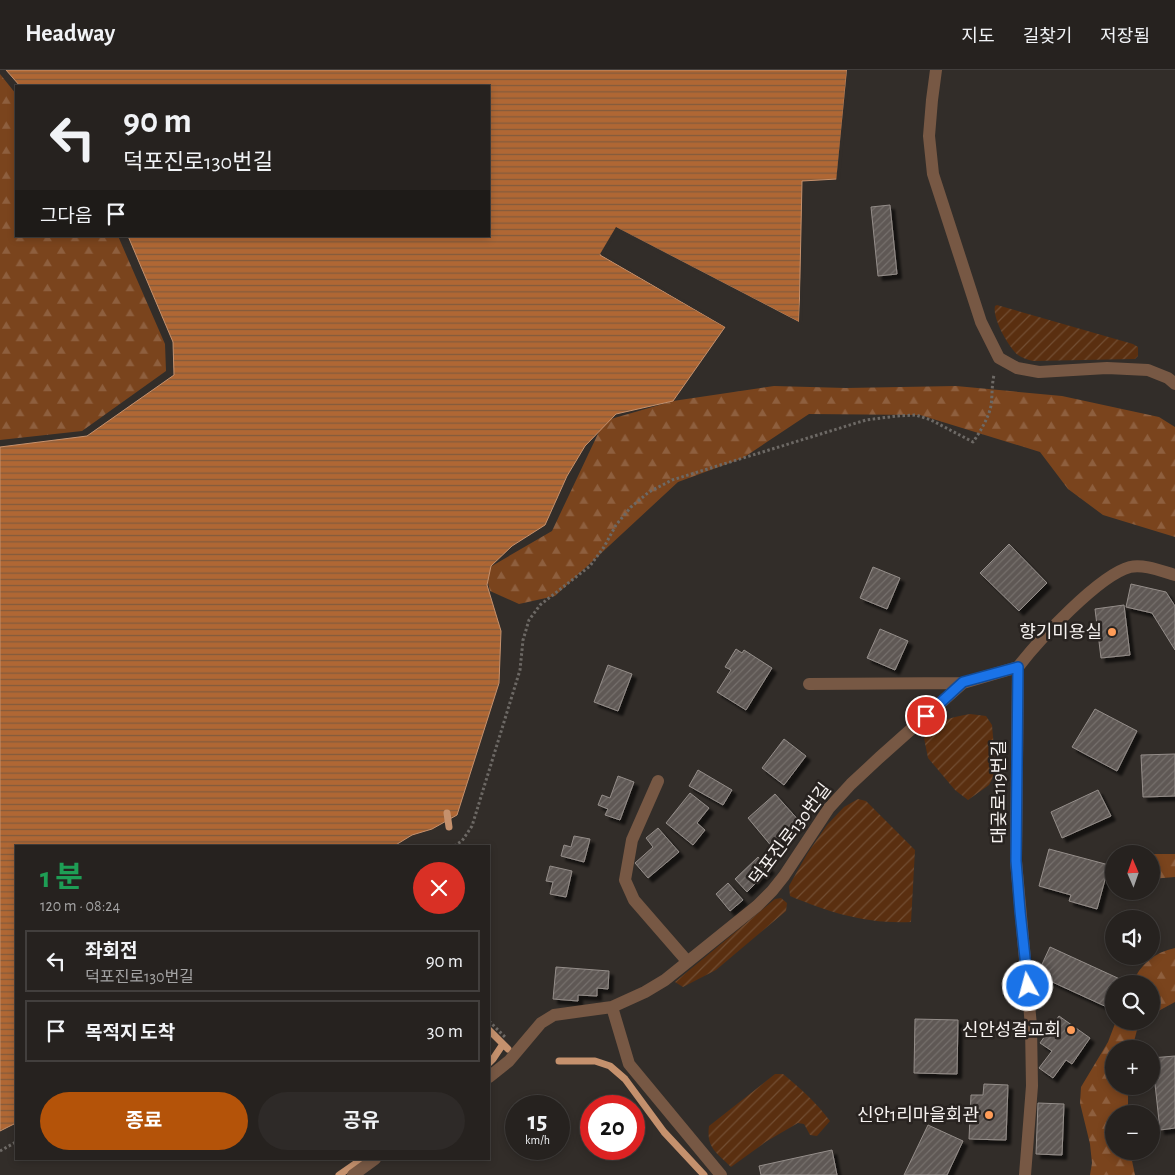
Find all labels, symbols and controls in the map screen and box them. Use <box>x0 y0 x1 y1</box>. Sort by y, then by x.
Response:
text: Headway <box>25 22 115 46</box>
text: 지도 <box>962 28 995 46</box>
text: 길찾기 <box>1023 28 1072 46</box>
text: 저장됨 <box>1100 28 1150 46</box>
text: 90 m <box>123 104 192 139</box>
icon: left <box>40 105 105 170</box>
text: 덕포진로130번길 <box>123 151 273 173</box>
icon: arrive <box>102 200 130 228</box>
text: 그다음 <box>40 207 92 226</box>
place label: 향기미용실 <box>1019 622 1102 642</box>
marker: 향기미용실 <box>1106 626 1118 638</box>
pin <box>905 695 947 737</box>
icon: arrive <box>912 702 940 730</box>
street label: 대곶로119번길 <box>990 740 1009 844</box>
street label: 덕포진로130번길 <box>745 779 835 889</box>
north arrow <box>1105 845 1160 900</box>
map controls <box>1105 845 1160 1160</box>
button: close <box>413 862 465 914</box>
text: 1 분 <box>40 863 83 893</box>
text: 120 m · 08:24 <box>40 898 120 914</box>
button: sound <box>1105 910 1160 965</box>
text: 좌회전 <box>85 942 137 961</box>
icon: left <box>42 947 70 975</box>
text: 90 m <box>426 952 463 971</box>
position arrow <box>1001 959 1053 1011</box>
text: 덕포진로130번길 <box>85 969 194 985</box>
button: search <box>1105 975 1160 1030</box>
icon: arrive <box>42 1017 70 1045</box>
place label: 신안성결교회 <box>962 1020 1061 1040</box>
text: 30 m <box>427 1022 463 1041</box>
text: 목적지 도착 <box>85 1024 175 1043</box>
marker: 신안성결교회 <box>1065 1024 1077 1036</box>
button: + <box>1105 1040 1160 1095</box>
button: 종료 <box>40 1092 248 1150</box>
button: 공유 <box>258 1092 465 1150</box>
speed limit sign: 20 <box>580 1095 645 1160</box>
place label: 신안1리마을회관 <box>857 1105 979 1125</box>
button: − <box>1105 1105 1160 1160</box>
text: 15 <box>528 1109 547 1134</box>
marker: 신안1리마을회관 <box>983 1109 995 1121</box>
text: km/h <box>525 1134 550 1146</box>

